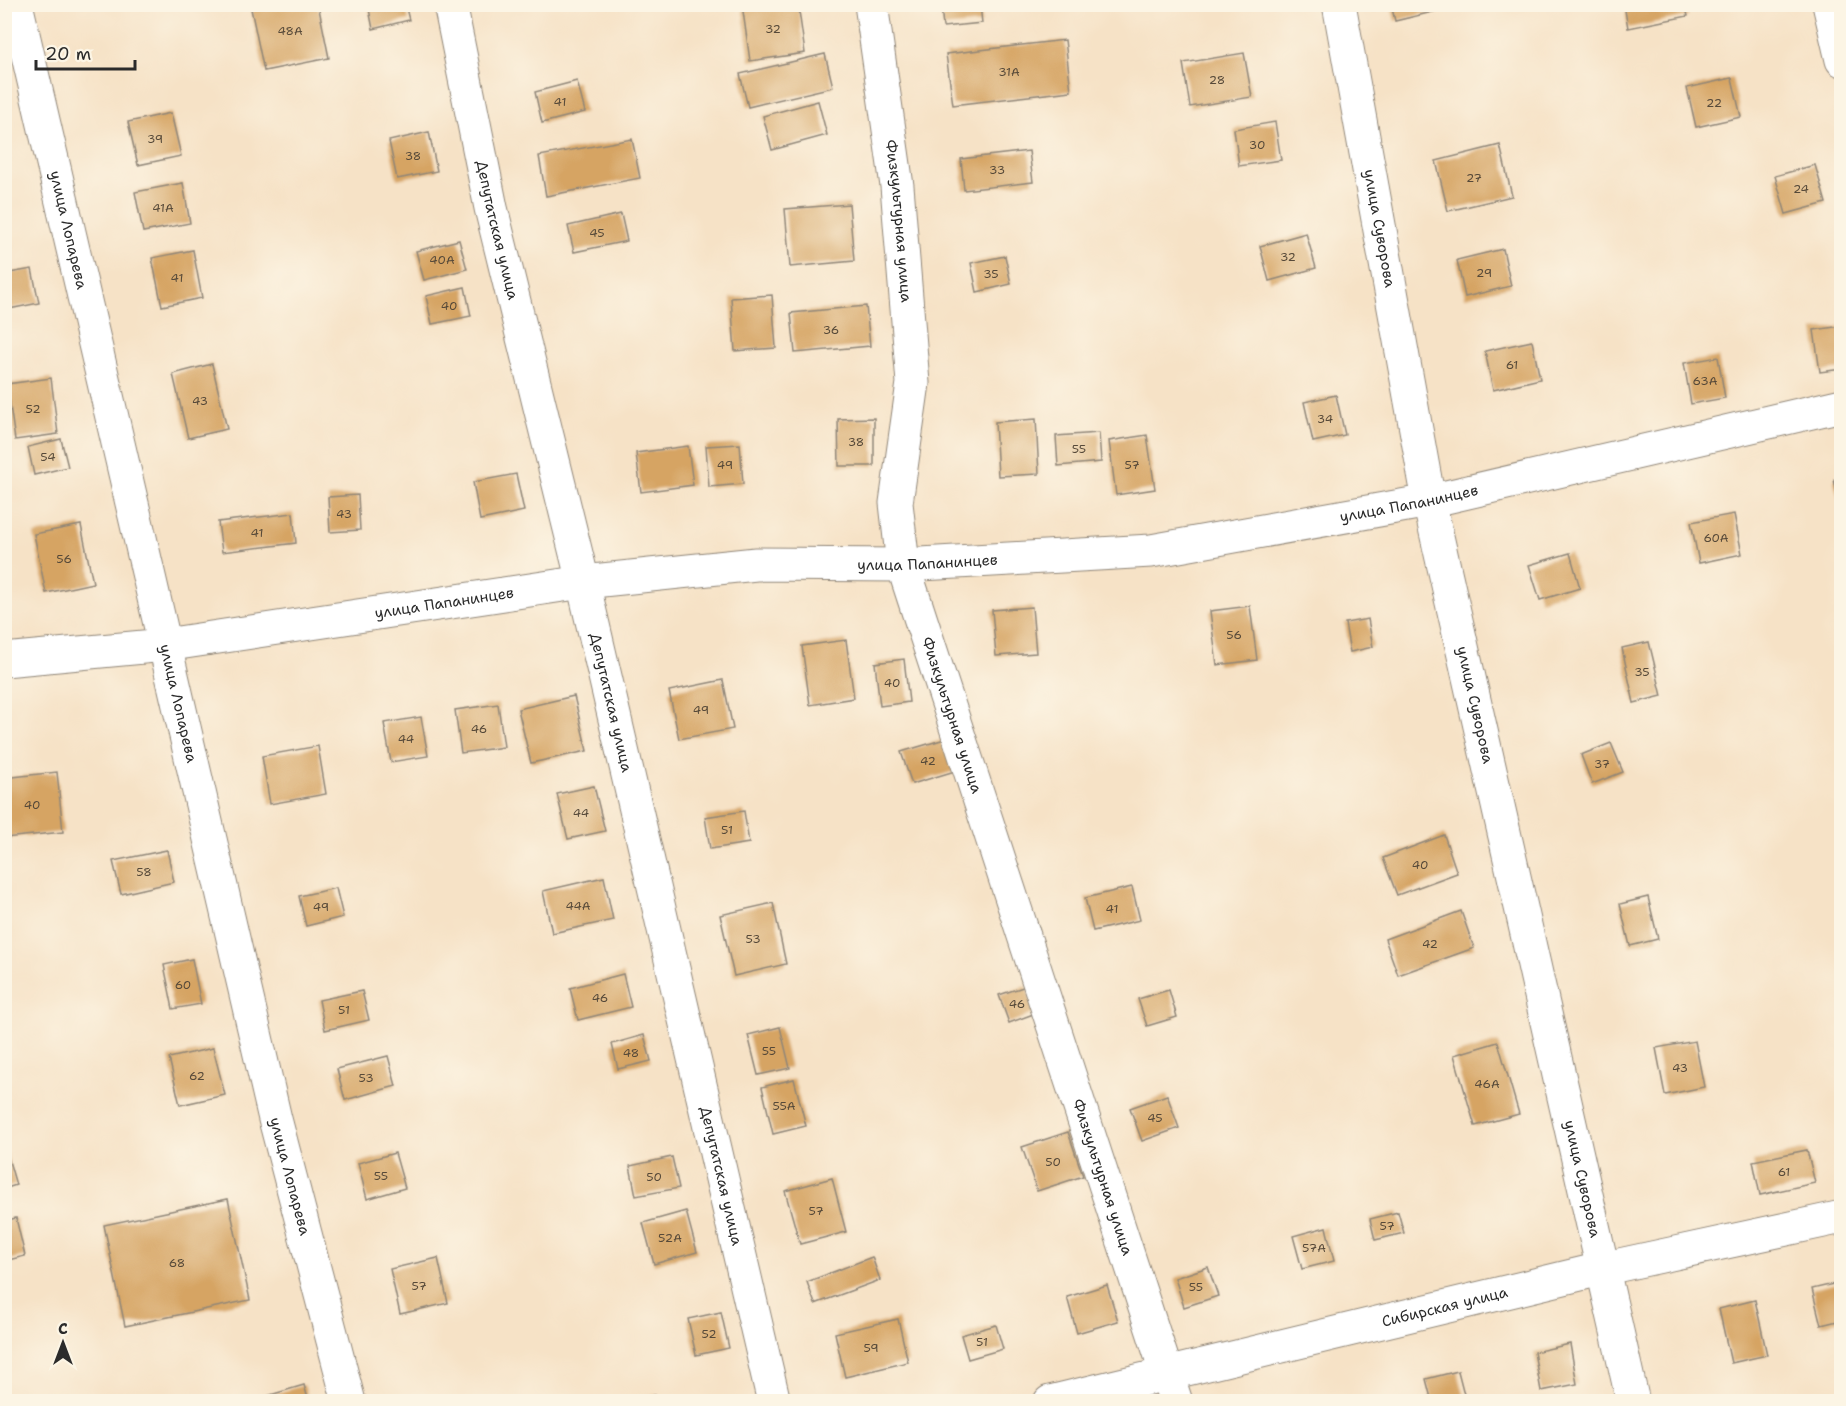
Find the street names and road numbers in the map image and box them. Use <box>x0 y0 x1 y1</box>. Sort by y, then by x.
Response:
street label: Физкультурная улица <box>881 138 916 304</box>
street label: Депутатская улица <box>472 159 523 302</box>
street label: улица Суворова <box>1359 168 1400 290</box>
street label: улица Лопарева <box>45 169 92 292</box>
street label: улица Папанинцев <box>1338 480 1480 527</box>
street label: улица Папанинцев <box>857 550 998 575</box>
street label: улица Папанинцев <box>373 583 515 623</box>
street label: Депутатская улица <box>585 631 637 775</box>
street label: Физкультурная улица <box>917 634 987 797</box>
street label: улица Лопарева <box>155 642 202 765</box>
street label: улица Суворова <box>1452 644 1498 766</box>
street label: Физкультурная улица <box>1068 1096 1138 1259</box>
street label: Депутатская улица <box>695 1104 747 1248</box>
street label: улица Лопарева <box>265 1115 315 1238</box>
street label: улица Суворова <box>1559 1118 1606 1240</box>
street label: Сибирская улица <box>1380 1282 1510 1332</box>

